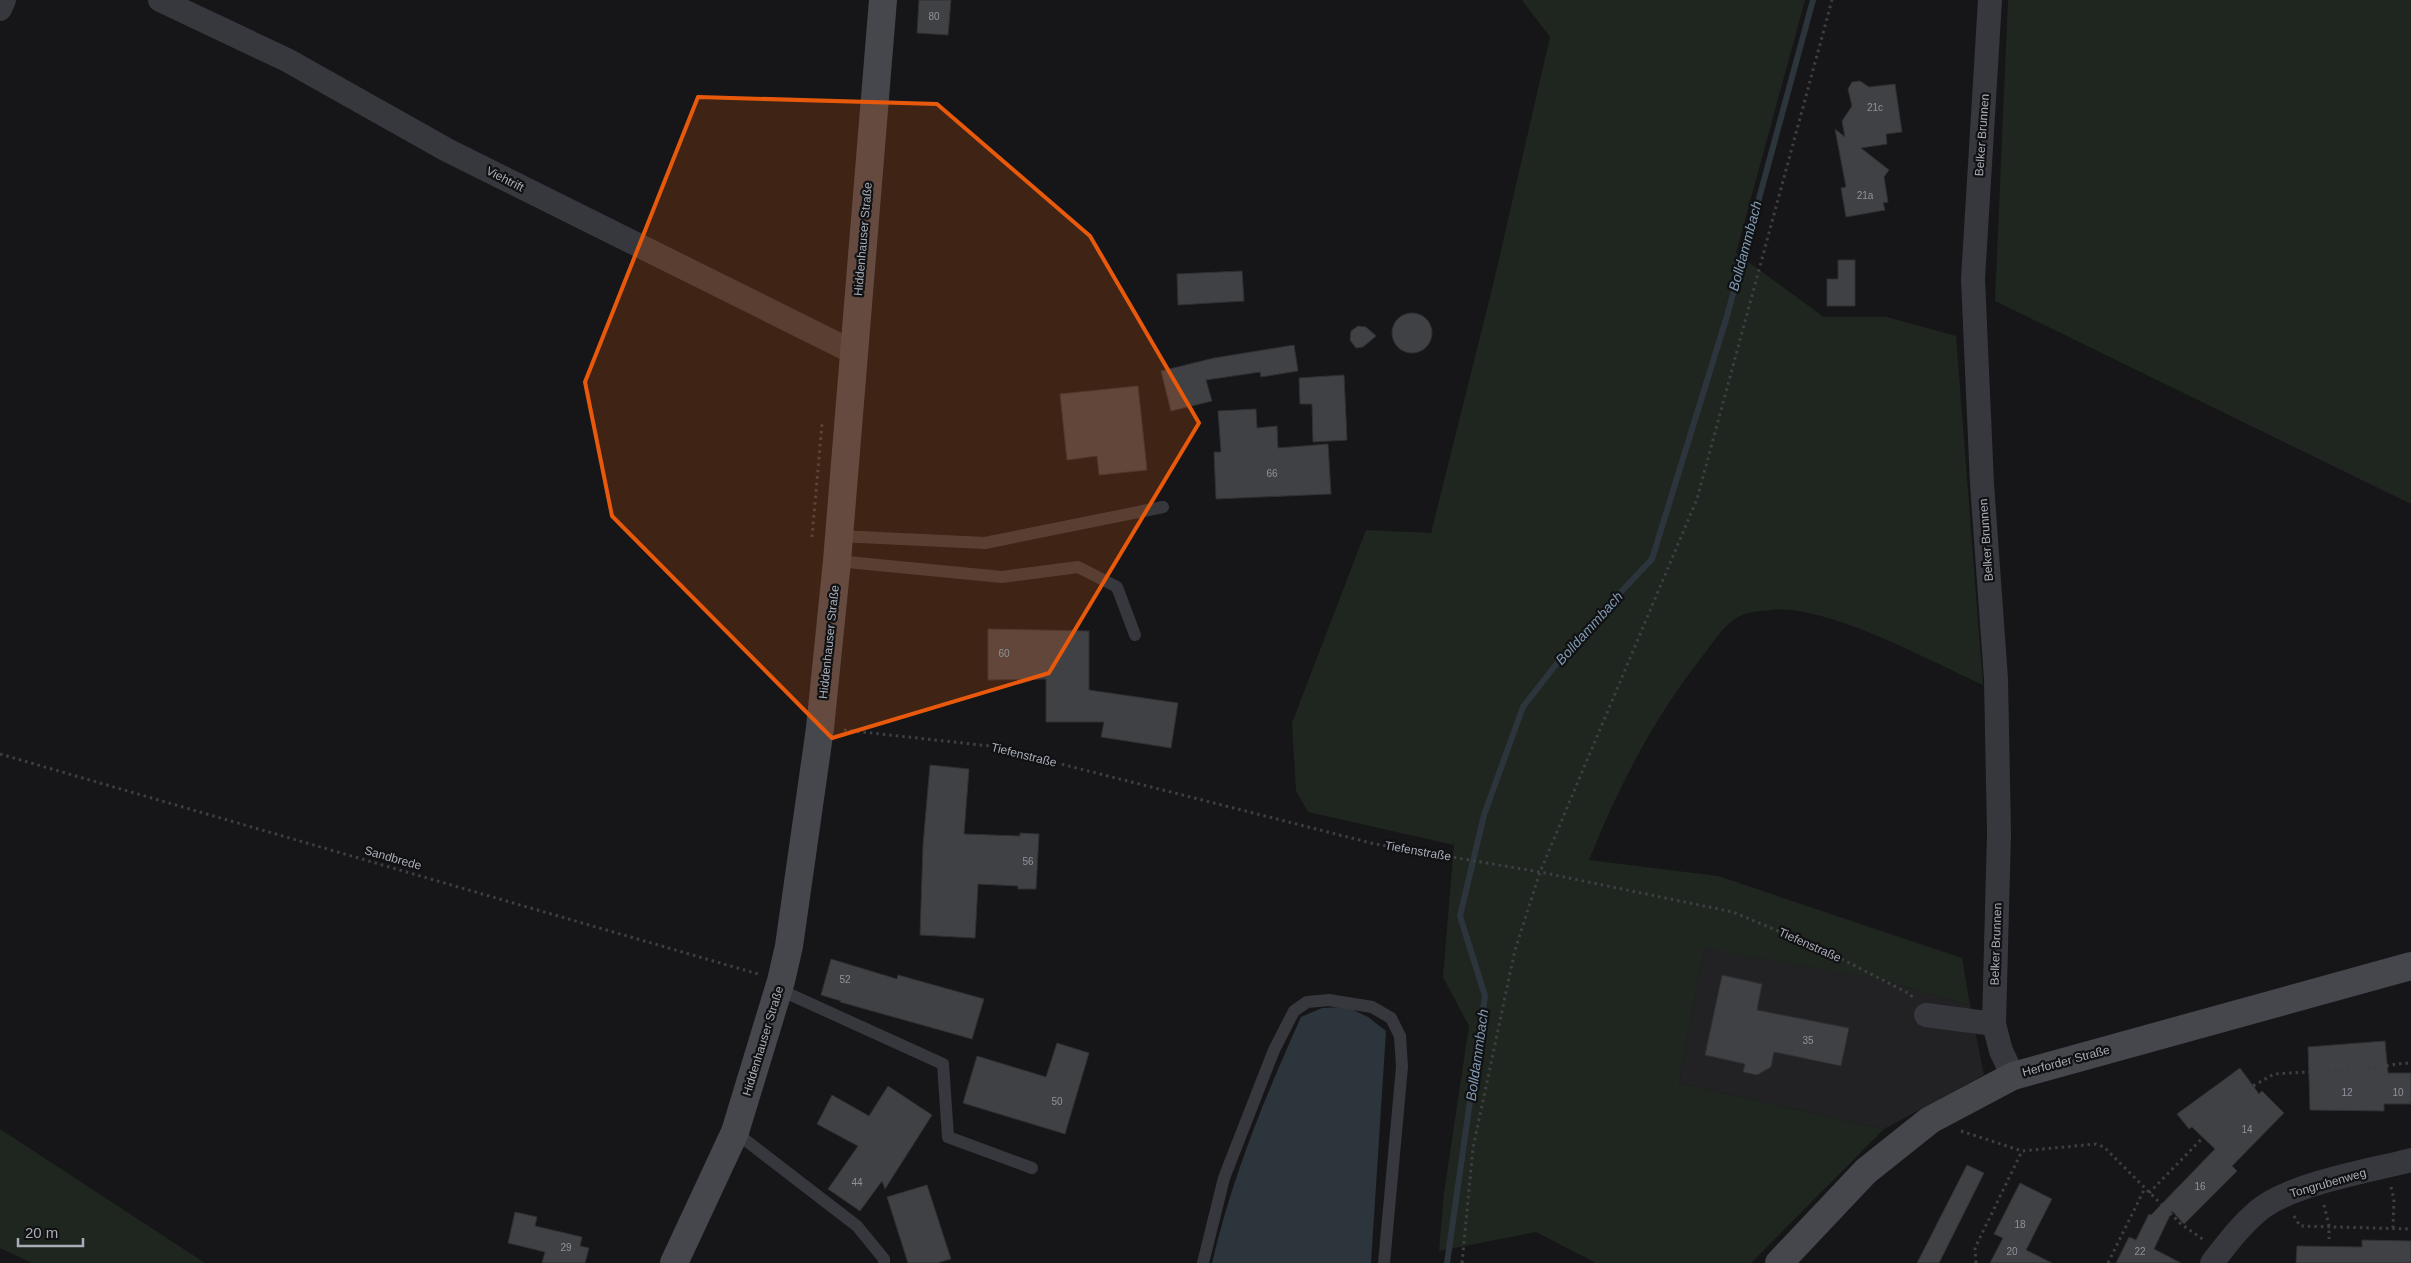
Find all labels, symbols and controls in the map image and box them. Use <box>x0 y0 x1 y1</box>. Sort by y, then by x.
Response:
house number: 80 <box>928 11 940 22</box>
street label: Belker Brunnen <box>1972 93 1992 177</box>
house number: 21c <box>1867 102 1883 113</box>
street label: Viehtrift <box>484 164 527 195</box>
street label: Hiddenhauser Straße <box>851 181 875 296</box>
house number: 21a <box>1857 190 1874 201</box>
water label: Bolldammbach <box>1725 199 1765 293</box>
house number: 66 <box>1266 468 1278 479</box>
street label: Belker Brunnen <box>1976 498 1996 582</box>
street label: Hiddenhauser Straße <box>816 584 842 699</box>
water label: Bolldammbach <box>1552 588 1626 668</box>
house number: 60 <box>998 648 1010 659</box>
street label: Tiefenstraße <box>990 740 1058 770</box>
street label: Tiefenstraße <box>1384 838 1452 864</box>
street label: Sandbrede <box>363 843 423 873</box>
house number: 56 <box>1022 856 1034 867</box>
street label: Belker Brunnen <box>1988 902 2004 986</box>
street label: Tiefenstraße <box>1777 925 1844 965</box>
house number: 52 <box>839 974 851 985</box>
street label: Hiddenhauser Straße <box>740 984 786 1098</box>
water label: Bolldammbach <box>1463 1008 1491 1102</box>
house number: 35 <box>1802 1035 1814 1046</box>
street label: Herforder Straße <box>2021 1043 2112 1079</box>
house number: 12 <box>2341 1087 2353 1098</box>
house number: 10 <box>2392 1087 2404 1098</box>
house number: 50 <box>1051 1096 1063 1107</box>
house number: 14 <box>2241 1124 2253 1135</box>
street label: Tongrubenweg <box>2288 1165 2368 1201</box>
house number: 44 <box>851 1177 863 1188</box>
house number: 16 <box>2194 1181 2206 1192</box>
scale bar <box>18 1216 82 1248</box>
house number: 18 <box>2014 1219 2026 1230</box>
text: 20 m <box>25 1224 58 1241</box>
house number: 29 <box>560 1242 572 1253</box>
house number: 20 <box>2006 1246 2018 1257</box>
house number: 22 <box>2134 1246 2146 1257</box>

